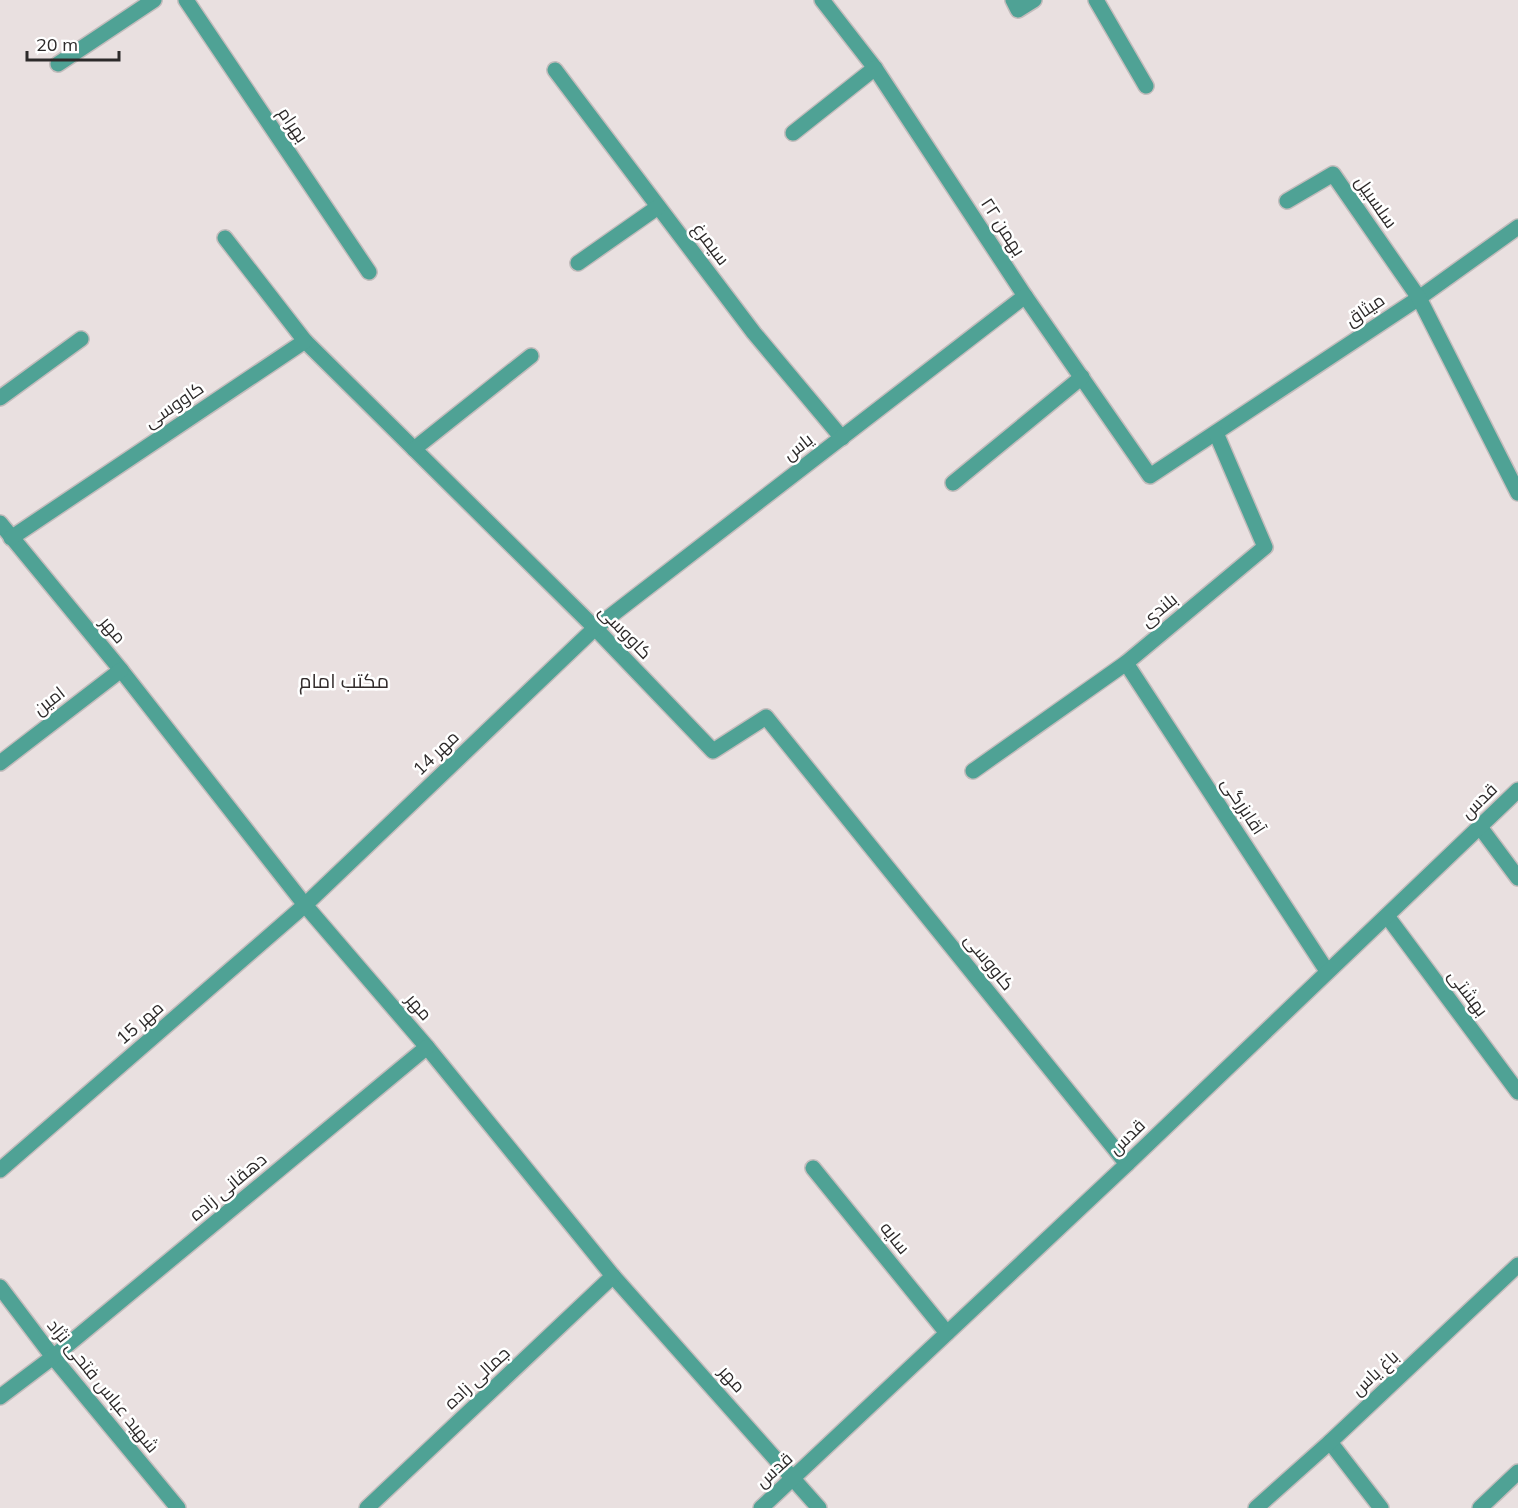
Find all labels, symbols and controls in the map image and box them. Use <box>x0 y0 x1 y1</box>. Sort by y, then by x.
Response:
scale bar <box>27 24 118 62</box>
text: 20 m <box>36 33 78 56</box>
street label: بهرام <box>272 102 314 148</box>
street label: سلسبیل <box>1350 171 1403 232</box>
street label: ۲۲ بهمن <box>976 193 1031 260</box>
street label: سیمرغ <box>687 218 735 270</box>
street label: میثاق <box>1340 288 1390 332</box>
street label: کاووسی <box>140 376 208 433</box>
street label: یاس <box>778 428 817 465</box>
street label: بلندی <box>1135 588 1182 632</box>
street label: کاووسی <box>594 600 657 664</box>
street label: مهر <box>95 610 131 648</box>
district label: مکتب امام <box>299 668 389 695</box>
street label: امین <box>28 681 69 720</box>
street label: مهر 14 <box>408 725 463 780</box>
street label: آقابزرگی <box>1216 773 1271 839</box>
street label: قدس <box>1455 778 1502 824</box>
street label: کاووسی <box>959 928 1019 995</box>
street label: بهشتی <box>1443 964 1494 1021</box>
street label: مهر <box>401 987 438 1025</box>
street label: مهر 15 <box>111 996 168 1049</box>
street label: قدس <box>1103 1114 1150 1160</box>
street label: دهقانی زاده <box>184 1148 271 1226</box>
street label: سایه <box>875 1217 915 1259</box>
street label: شهید عباس فتحی نژاد <box>42 1314 164 1457</box>
street label: جمالی زاده <box>439 1341 514 1414</box>
street label: باغ یاس <box>1346 1345 1404 1401</box>
street label: مهر <box>714 1360 751 1397</box>
street label: قدس <box>750 1447 797 1492</box>

